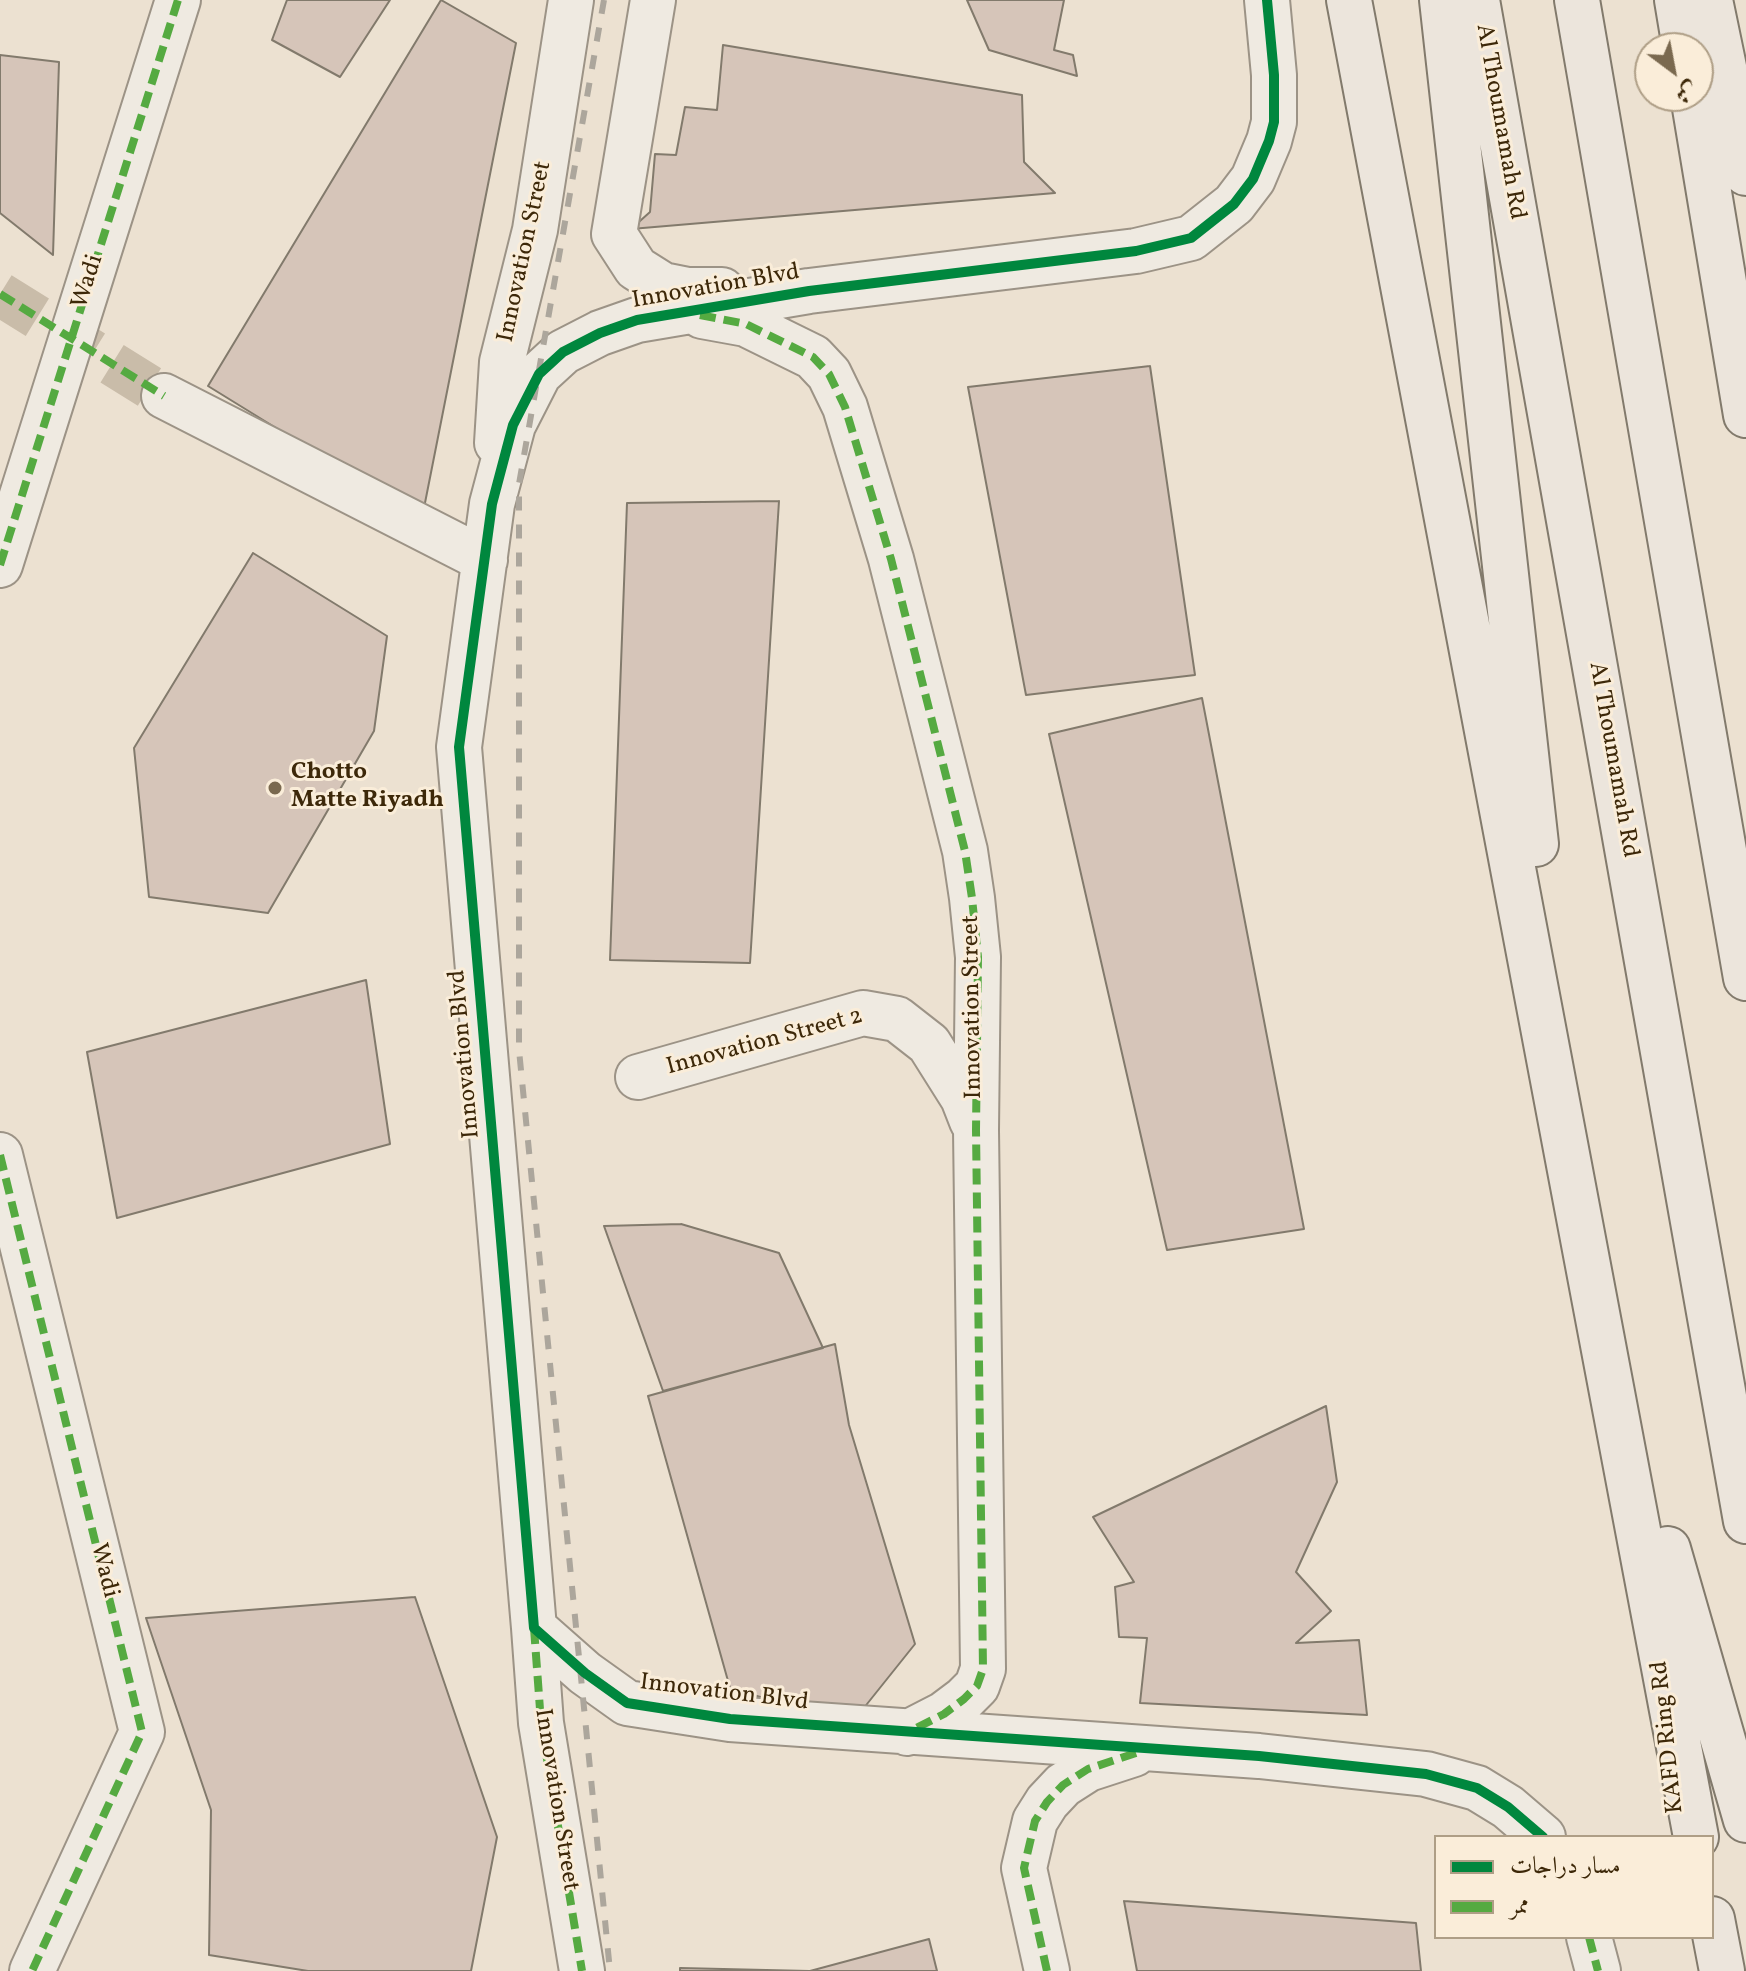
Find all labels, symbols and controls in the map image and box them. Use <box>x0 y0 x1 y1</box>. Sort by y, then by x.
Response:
street label: Al Thoumamah Rd <box>1468 22 1530 222</box>
north arrow <box>1634 32 1714 112</box>
text: ش <box>1668 72 1703 110</box>
street label: Innovation Street <box>493 159 559 345</box>
street label: Wadi <box>67 251 111 313</box>
street label: Innovation Blvd <box>630 259 802 317</box>
street label: Al Thoumamah Rd <box>1581 660 1643 860</box>
place label: Chotto Matte Riyadh <box>291 760 444 816</box>
marker: Chotto Matte Riyadh <box>266 779 284 797</box>
street label: Innovation Street <box>958 915 990 1099</box>
street label: Innovation Blvd <box>444 968 488 1140</box>
street label: Innovation Street 2 <box>664 1003 866 1083</box>
street label: Wadi <box>82 1541 124 1601</box>
street label: KAFD Ring Rd <box>1647 1659 1691 1815</box>
street label: Innovation Blvd <box>638 1669 810 1719</box>
street label: Innovation Street <box>526 1707 584 1893</box>
legend <box>1434 1835 1714 1939</box>
text: مسار دراجات <box>1510 1850 1621 1884</box>
text: ممر <box>1510 1890 1529 1924</box>

